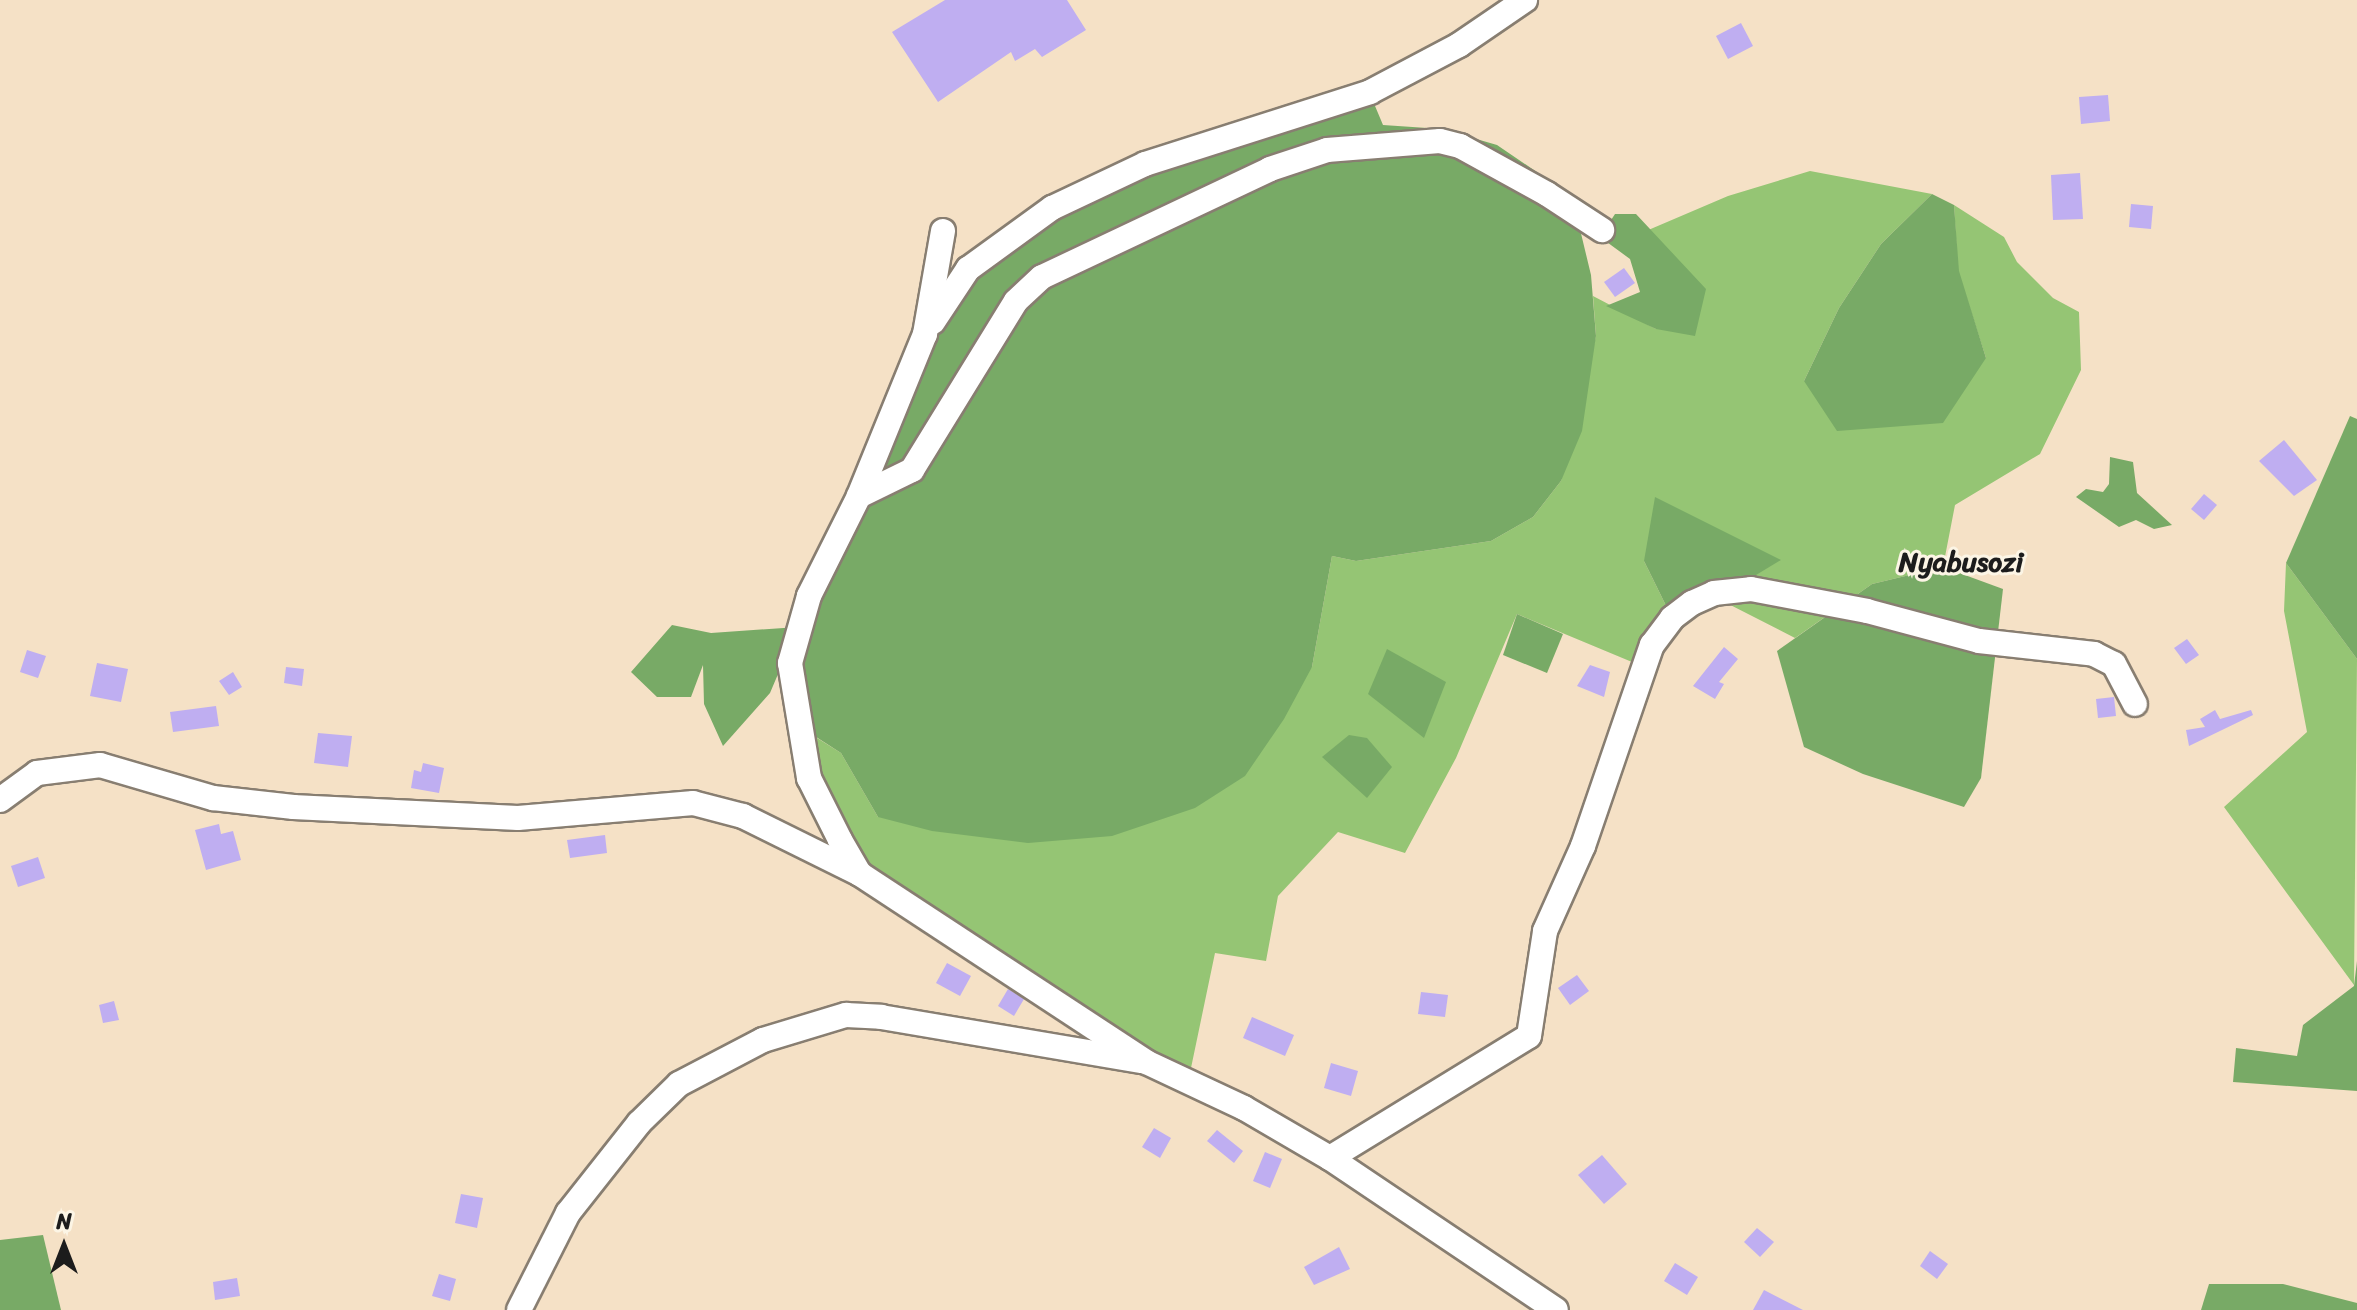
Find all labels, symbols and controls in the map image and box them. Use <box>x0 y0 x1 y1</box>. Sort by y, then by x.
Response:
district label: Nyabusozi <box>1899 545 2023 579</box>
text: N <box>56 1202 72 1241</box>
north arrow <box>24 1206 104 1286</box>

